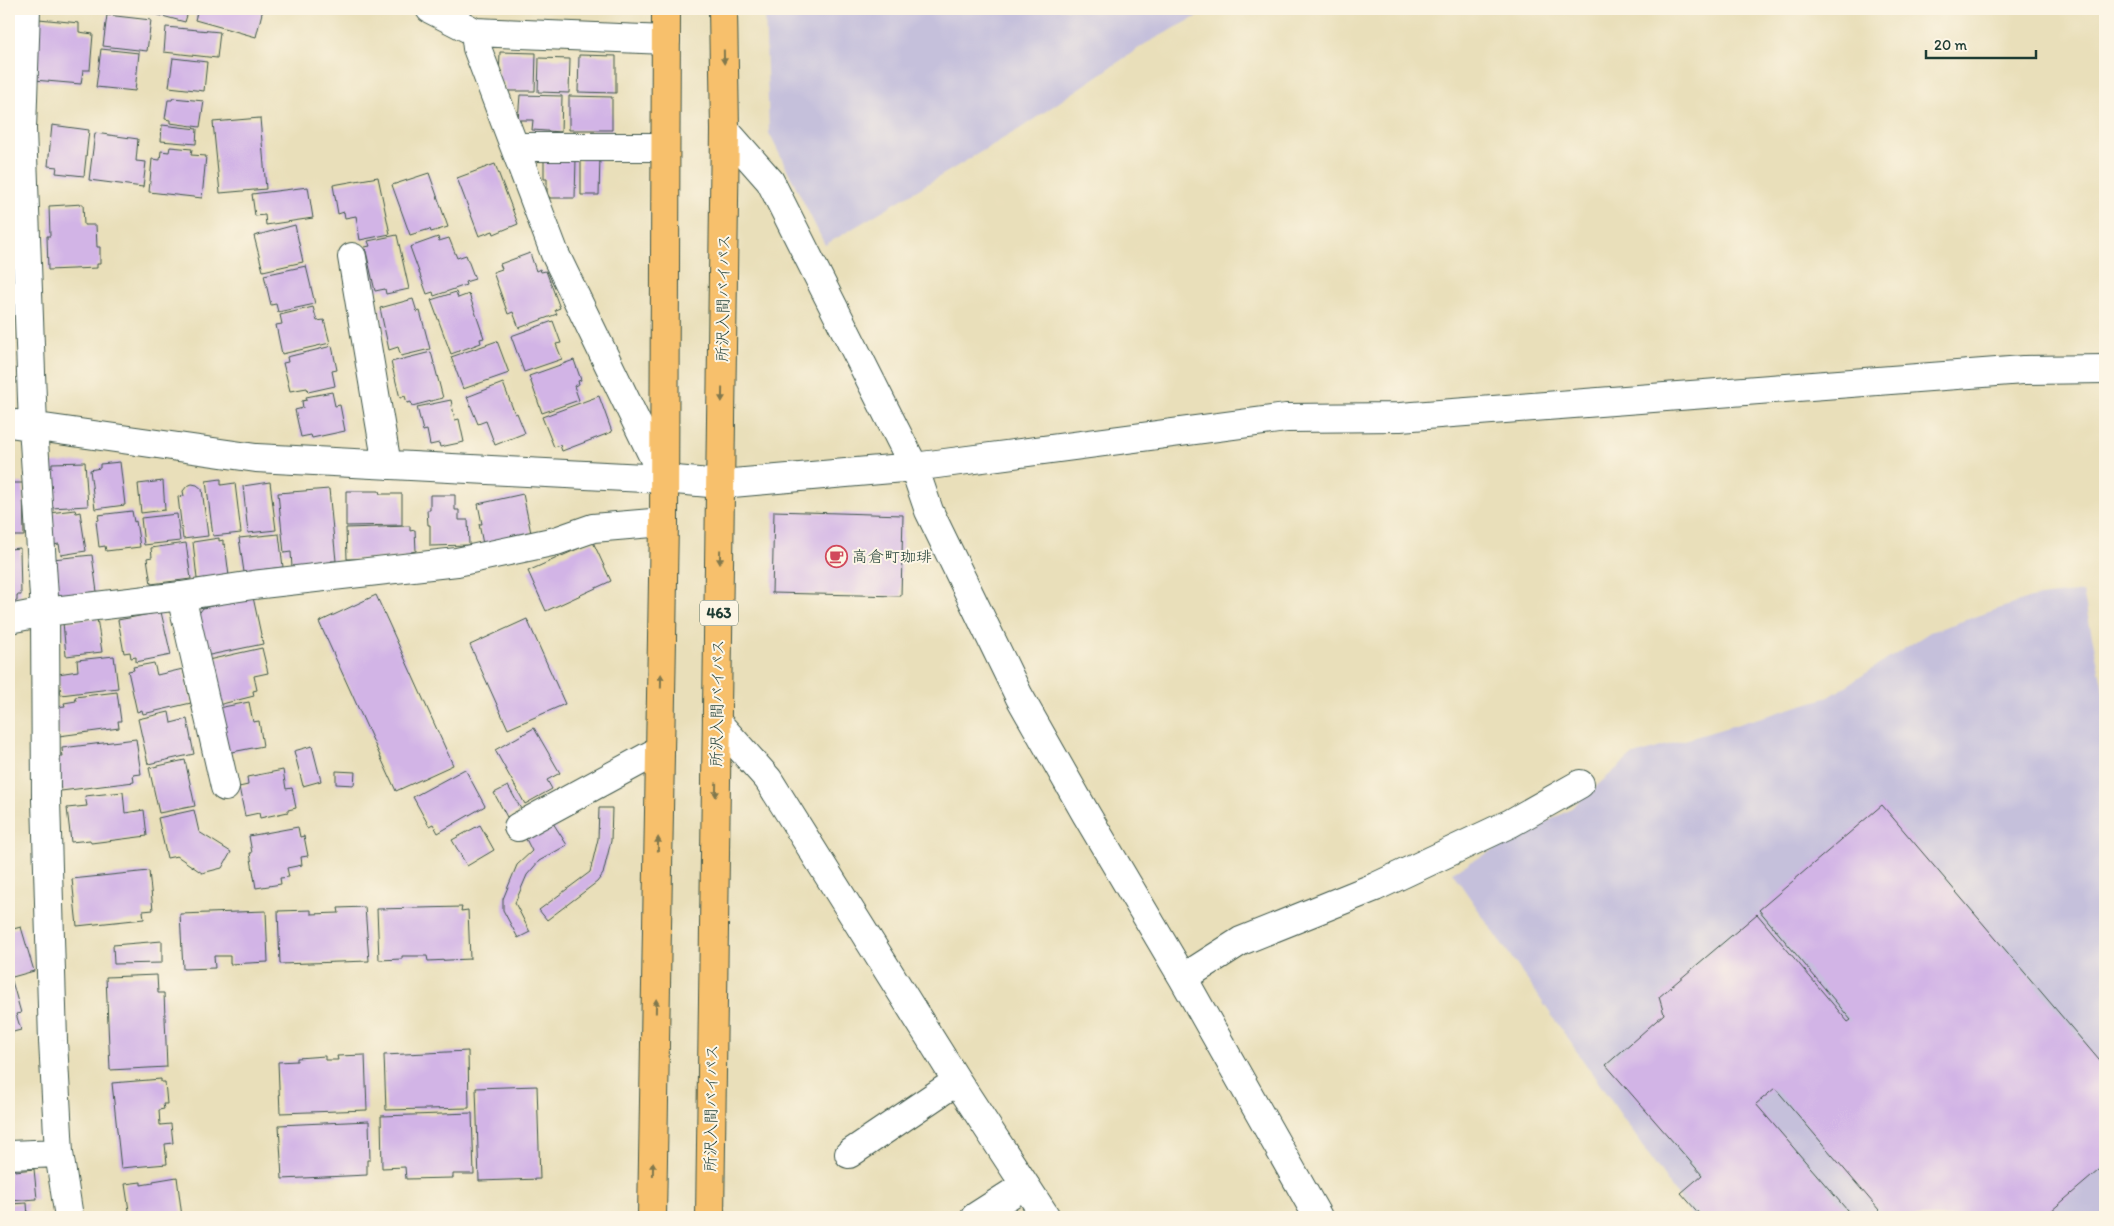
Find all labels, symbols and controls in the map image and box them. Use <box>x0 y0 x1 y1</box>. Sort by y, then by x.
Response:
scale bar <box>1926 28 2036 60</box>
text: 20 m <box>1934 36 1968 54</box>
one-way arrow <box>720 50 728 66</box>
street label: 所沢入間バイパス <box>712 234 734 362</box>
one-way arrow <box>718 387 726 403</box>
cafe icon: 高倉町珈琲 <box>824 544 848 568</box>
place label: 高倉町珈琲 <box>852 547 932 566</box>
one-way arrow <box>716 550 724 566</box>
road number: 463 <box>700 600 738 626</box>
street label: 所沢入間バイパス <box>706 639 728 767</box>
one-way arrow <box>657 673 665 689</box>
one-way arrow <box>712 782 720 798</box>
one-way arrow <box>655 835 663 851</box>
one-way arrow <box>652 998 660 1014</box>
street label: 所沢入間バイパス <box>700 1044 722 1172</box>
one-way arrow <box>649 1160 657 1176</box>

